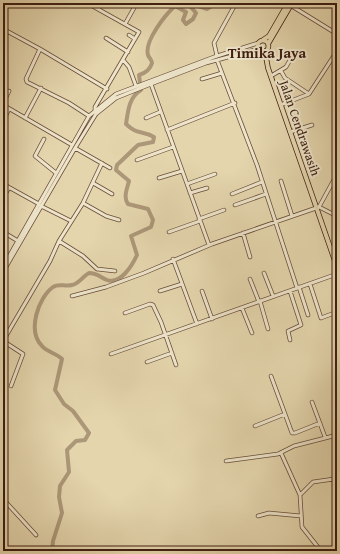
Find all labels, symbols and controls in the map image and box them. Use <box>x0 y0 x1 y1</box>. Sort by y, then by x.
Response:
district label: Timika Jaya <box>228 42 307 63</box>
street label: Jalan Cendrawasih <box>274 76 325 179</box>

